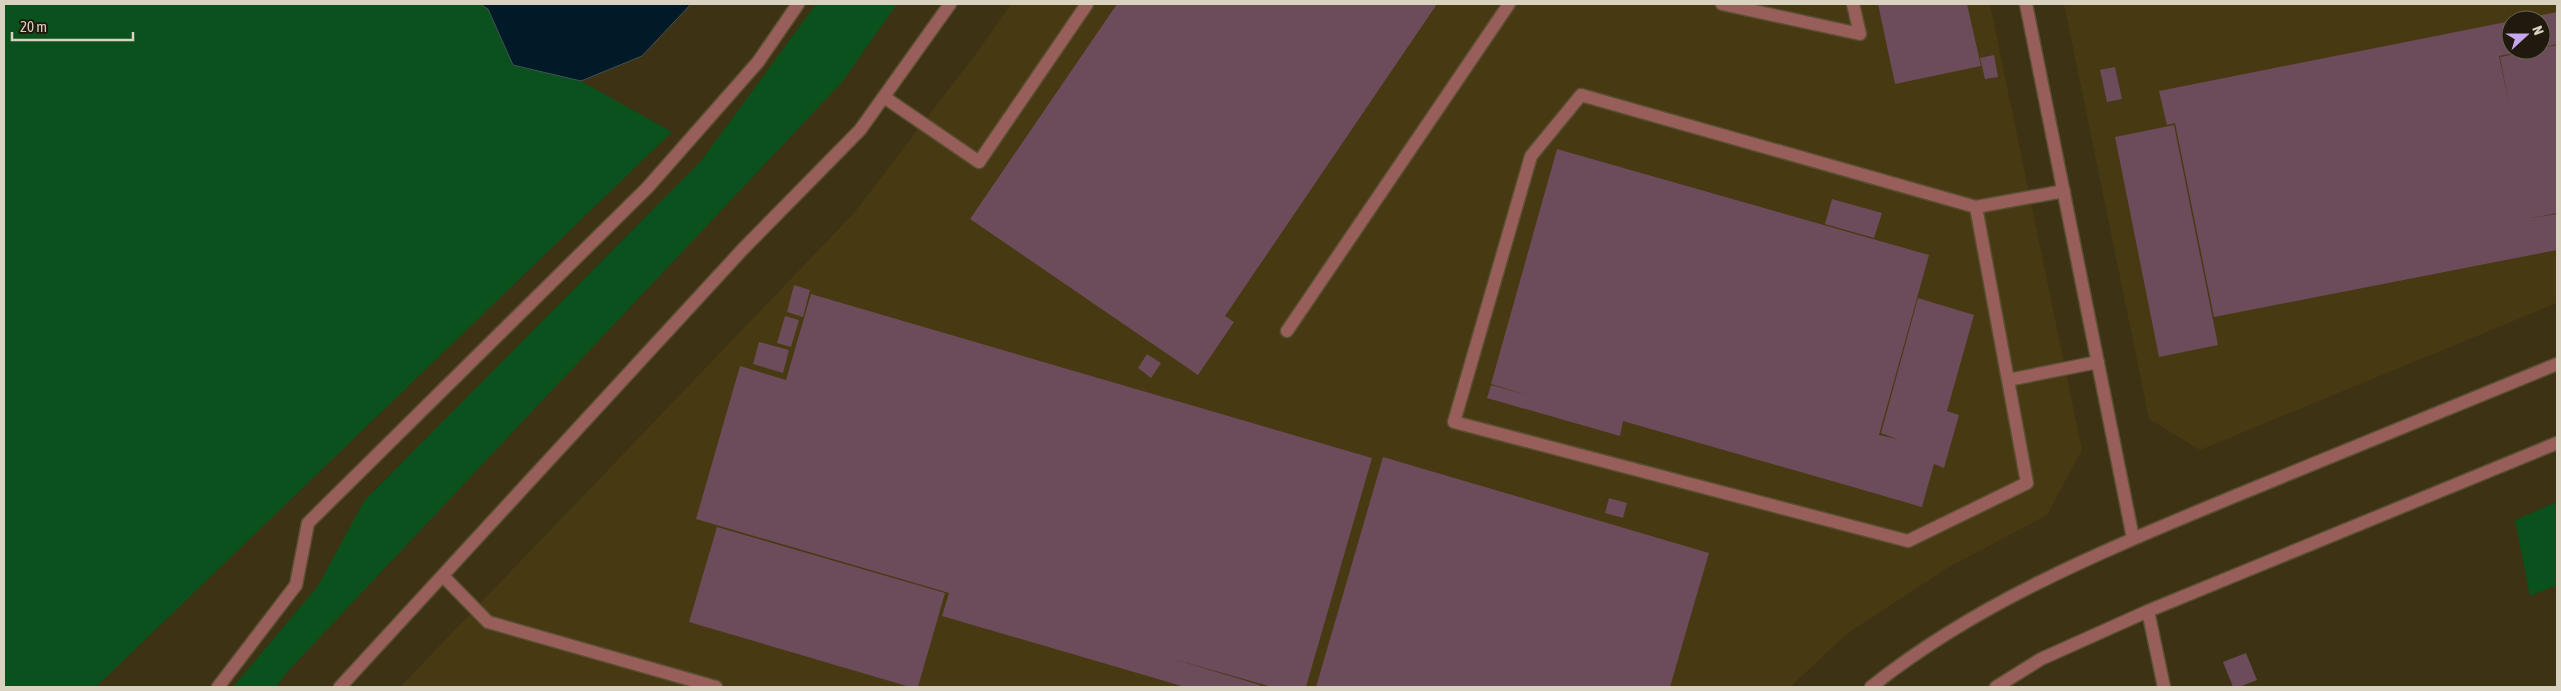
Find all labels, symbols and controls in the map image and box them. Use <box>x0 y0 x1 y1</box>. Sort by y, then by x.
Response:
scale bar <box>12 10 134 42</box>
north arrow <box>2501 10 2551 60</box>
text: 20 m <box>20 18 47 35</box>
text: N <box>2529 24 2547 37</box>

